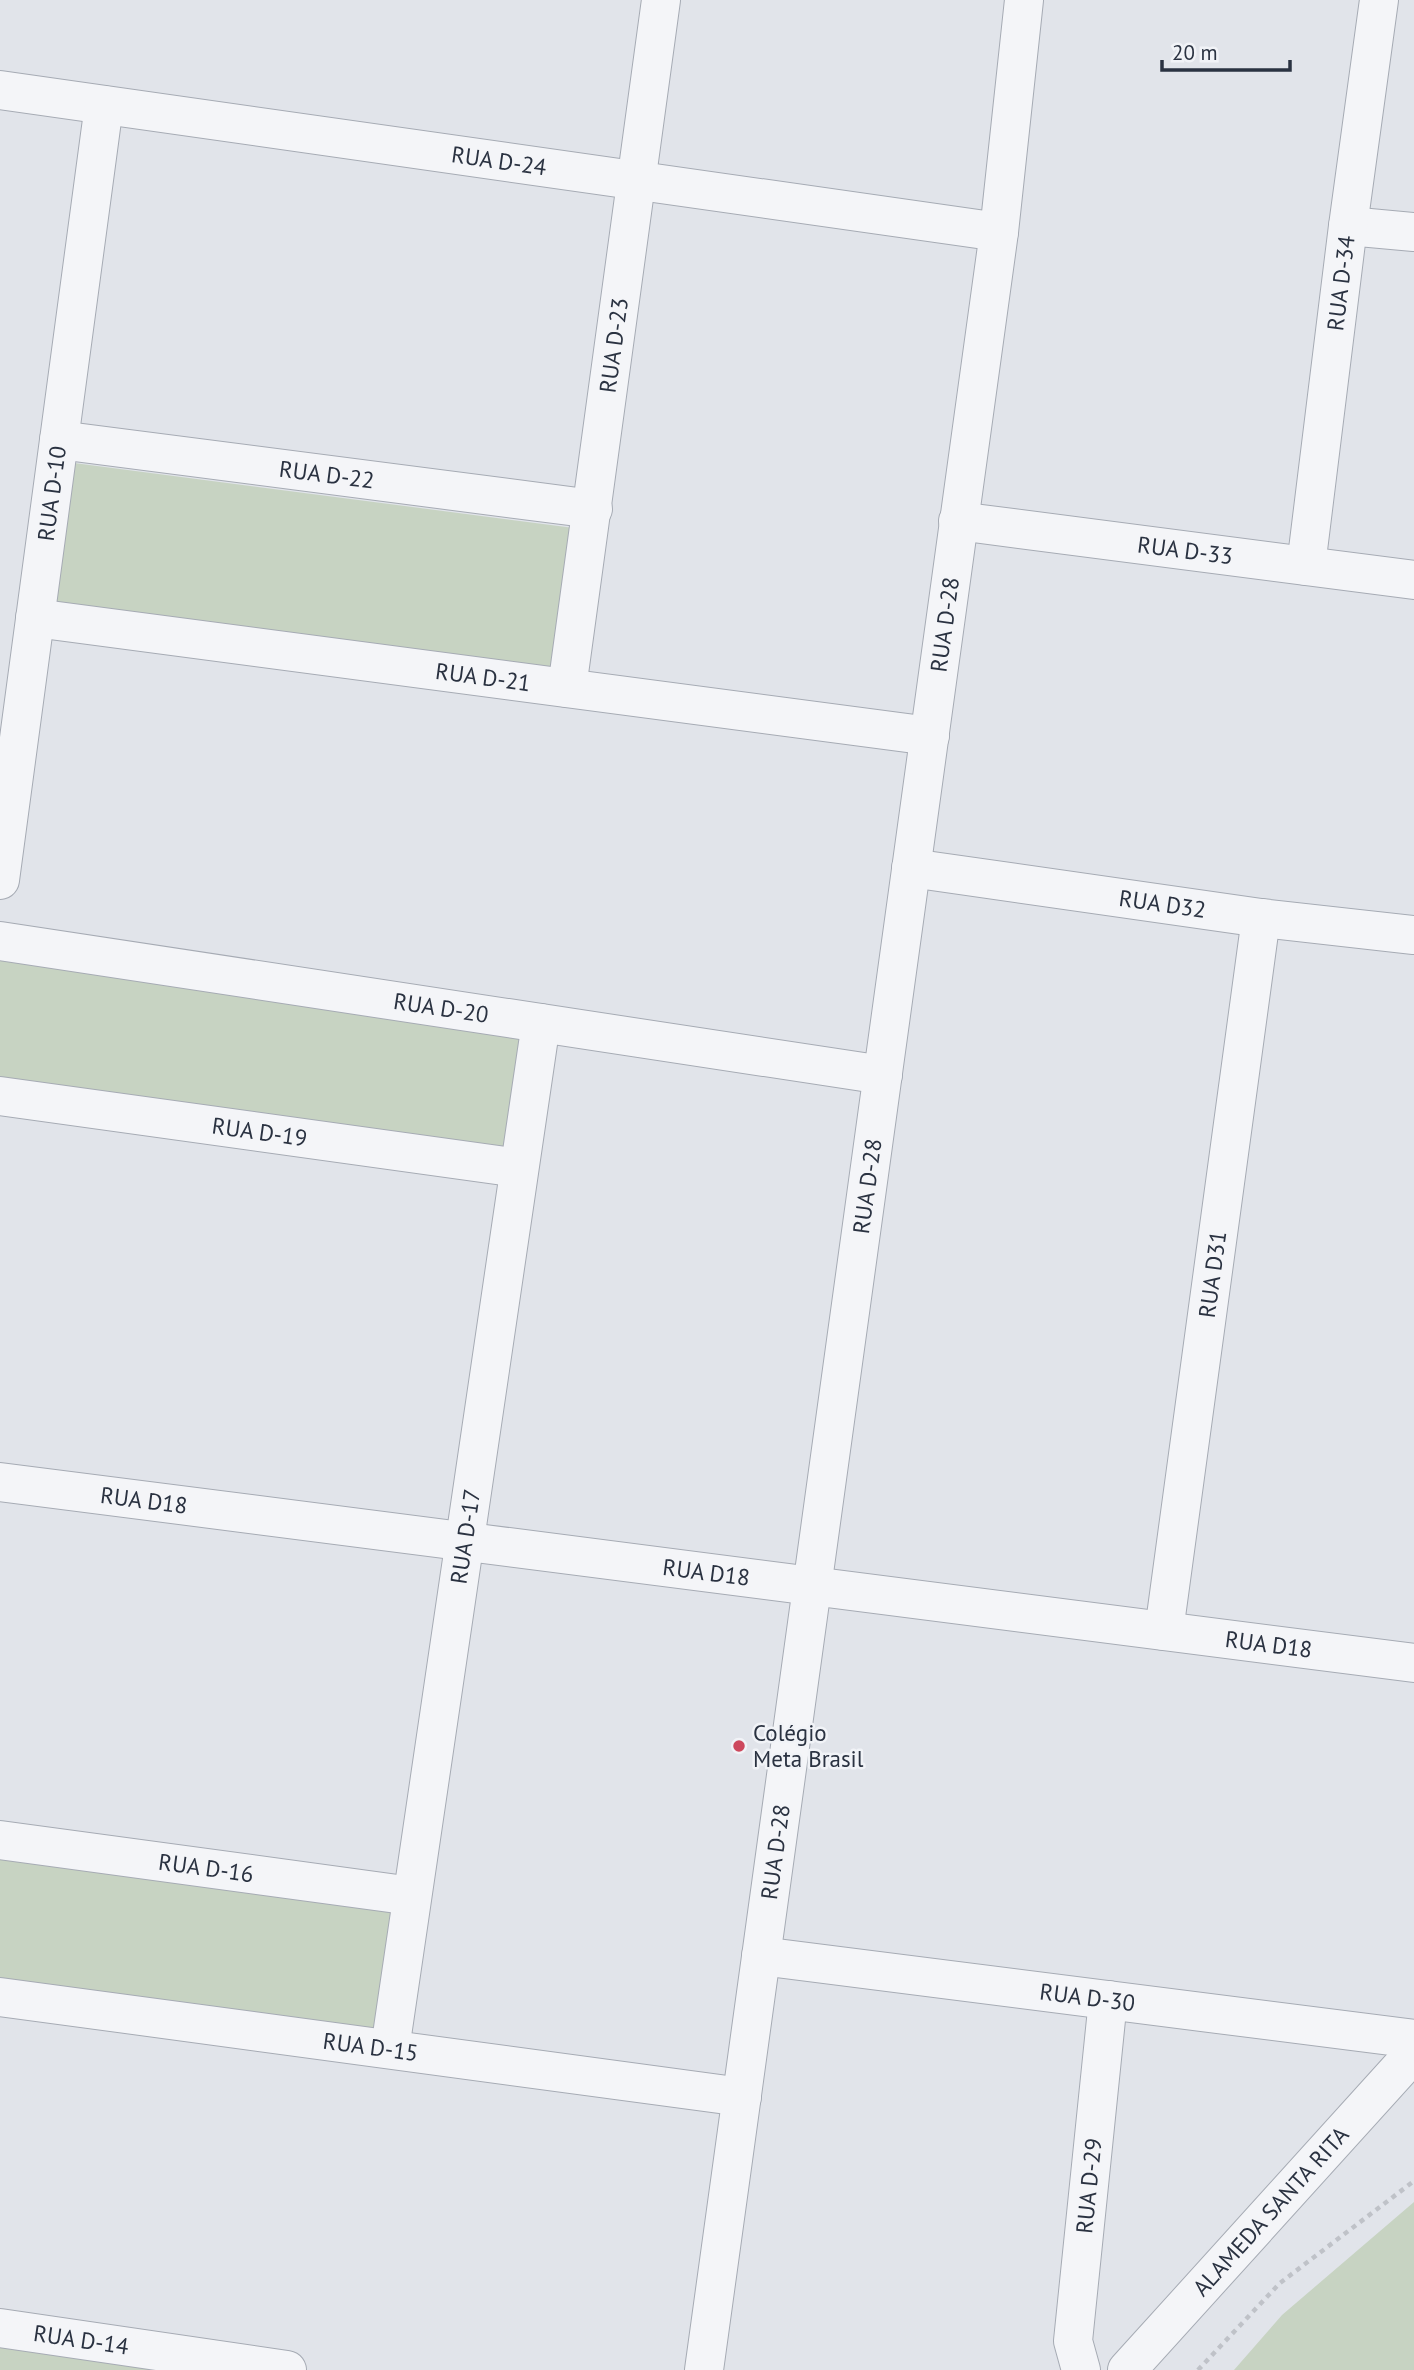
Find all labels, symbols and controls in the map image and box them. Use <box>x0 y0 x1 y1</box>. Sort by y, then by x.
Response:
scale bar <box>1162 28 1290 72</box>
text: 20 m <box>1172 39 1218 66</box>
street label: RUA D-24 <box>450 139 549 182</box>
street label: RUA D-34 <box>1320 233 1361 332</box>
street label: RUA D-23 <box>592 296 634 395</box>
street label: RUA D-10 <box>31 444 72 543</box>
street label: RUA D-22 <box>277 454 376 495</box>
street label: RUA D-33 <box>1136 529 1235 570</box>
street label: RUA D-28 <box>923 575 965 674</box>
street label: RUA D-21 <box>434 656 533 697</box>
street label: RUA D32 <box>1117 883 1208 924</box>
street label: RUA D-20 <box>392 986 491 1029</box>
street label: RUA D-19 <box>210 1111 309 1152</box>
street label: RUA D-28 <box>846 1137 888 1236</box>
street label: RUA D31 <box>1192 1229 1232 1320</box>
street label: RUA D18 <box>99 1480 189 1520</box>
street label: RUA D-17 <box>444 1487 486 1586</box>
street label: RUA D18 <box>661 1552 752 1592</box>
street label: RUA D18 <box>1223 1624 1314 1664</box>
place label: Colégio Meta Brasil <box>753 1718 864 1773</box>
marker: Colégio Meta Brasil <box>731 1738 747 1754</box>
street label: RUA D-28 <box>754 1802 796 1901</box>
street label: RUA D-16 <box>157 1847 256 1888</box>
street label: RUA D-30 <box>1038 1977 1137 2017</box>
street label: RUA D-15 <box>321 2026 420 2067</box>
street label: ALAMEDA SANTA RITA <box>1186 2120 1355 2302</box>
street label: RUA D-29 <box>1069 2137 1108 2235</box>
street label: RUA D-14 <box>32 2318 131 2361</box>

